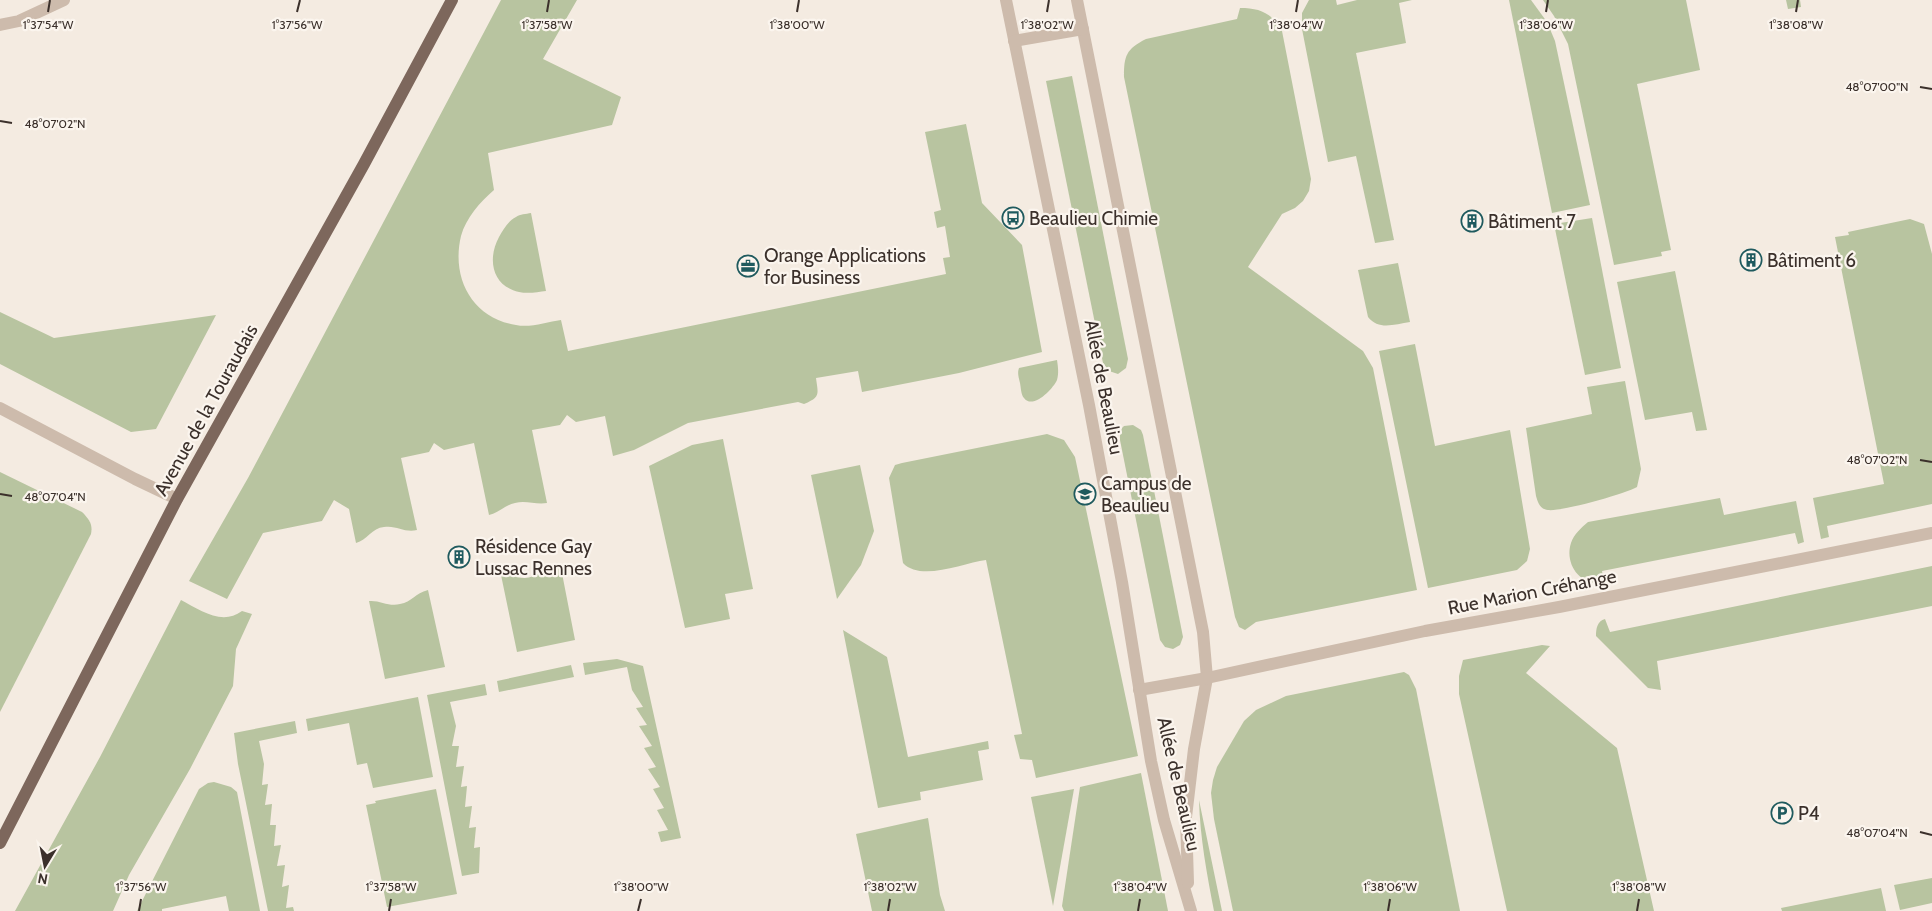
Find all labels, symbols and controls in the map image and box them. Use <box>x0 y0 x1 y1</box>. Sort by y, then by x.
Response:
text: 1°37'54"W <box>23 17 74 32</box>
text: 1°37'56"W <box>272 17 323 32</box>
text: 1°37'58"W <box>522 17 573 32</box>
text: 1°38'00"W <box>769 17 825 32</box>
text: 1°38'02"W <box>1020 17 1074 32</box>
text: 1°38'04"W <box>1269 17 1323 32</box>
text: 1°38'06"W <box>1519 17 1573 32</box>
text: 1°38'08"W <box>1769 17 1824 32</box>
text: 48°07'00"N <box>1845 79 1909 94</box>
text: 48°07'02"N <box>24 116 86 131</box>
bus stop icon: Beaulieu Chimie <box>1001 206 1025 230</box>
place label: Beaulieu Chimie <box>1029 207 1158 230</box>
building icon: Bâtiment 7 <box>1460 209 1484 233</box>
place label: Bâtiment 7 <box>1488 210 1576 233</box>
place label: Orange Applications for Business <box>764 244 926 289</box>
building icon: Bâtiment 6 <box>1739 248 1763 272</box>
place label: Bâtiment 6 <box>1767 249 1856 272</box>
office icon: Orange Applications for Business <box>736 254 760 278</box>
street label: Allée de Beaulieu <box>1080 318 1128 456</box>
street label: Avenue de la Touraudais <box>149 320 263 500</box>
text: 48°07'02"N <box>1846 452 1908 467</box>
place label: Campus de Beaulieu <box>1101 472 1192 517</box>
school or university icon: Campus de Beaulieu <box>1073 482 1097 506</box>
text: 48°07'04"N <box>24 489 86 504</box>
place label: Résidence Gay Lussac Rennes <box>475 535 593 580</box>
building icon: Résidence Gay Lussac Rennes <box>447 545 471 569</box>
street label: Rue Marion Créhange <box>1446 564 1619 620</box>
street label: Allée de Beaulieu <box>1152 715 1206 853</box>
parking icon: P4 <box>1770 801 1794 825</box>
place label: P4 <box>1798 802 1820 825</box>
text: 48°07'04"N <box>1846 825 1908 840</box>
north arrow <box>20 841 70 891</box>
text: N <box>36 869 49 889</box>
text: 1°37'56"W <box>116 879 167 894</box>
text: 1°37'58"W <box>366 879 417 894</box>
text: 1°38'00"W <box>613 879 669 894</box>
text: 1°38'02"W <box>863 879 917 894</box>
text: 1°38'04"W <box>1113 879 1167 894</box>
text: 1°38'06"W <box>1363 879 1417 894</box>
text: 1°38'08"W <box>1612 879 1667 894</box>

